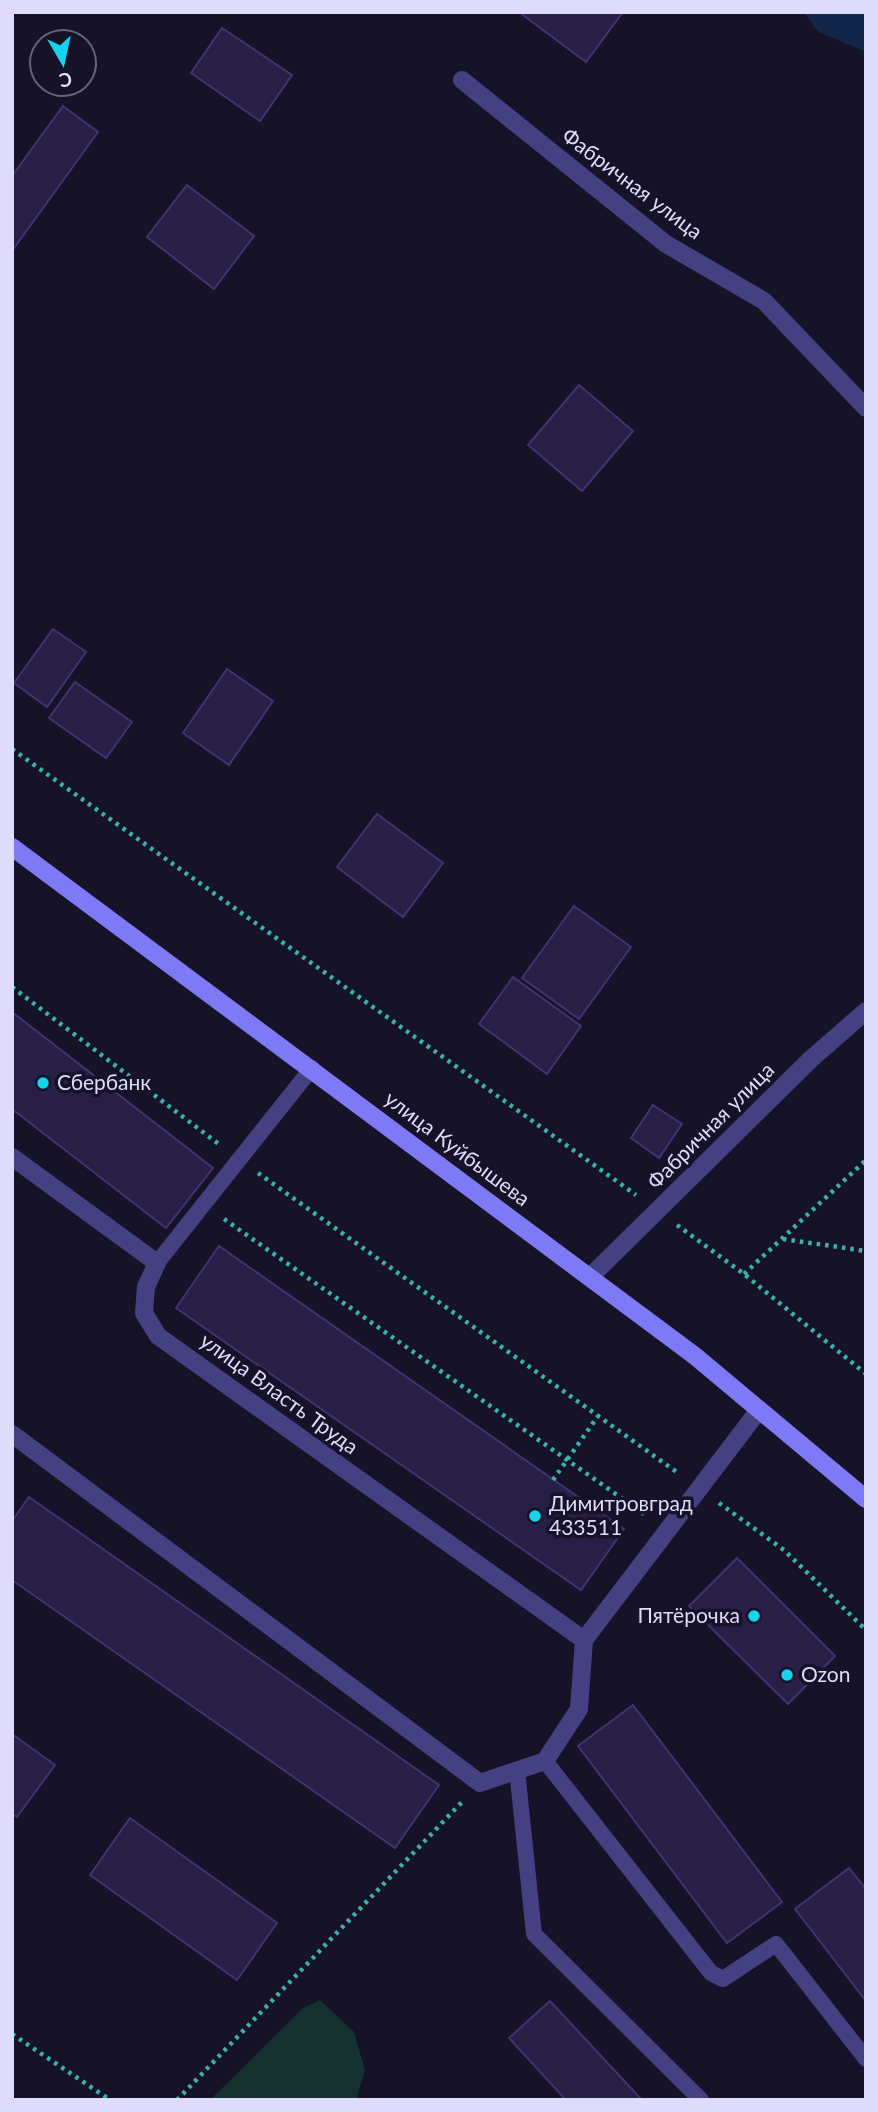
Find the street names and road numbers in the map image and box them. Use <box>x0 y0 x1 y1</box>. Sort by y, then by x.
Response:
street label: Фабричная улица <box>558 122 708 244</box>
street label: Фабричная улица <box>641 1056 778 1193</box>
street label: улица Куйбышева <box>380 1085 535 1211</box>
street label: улица Власть Труда <box>196 1327 364 1459</box>

